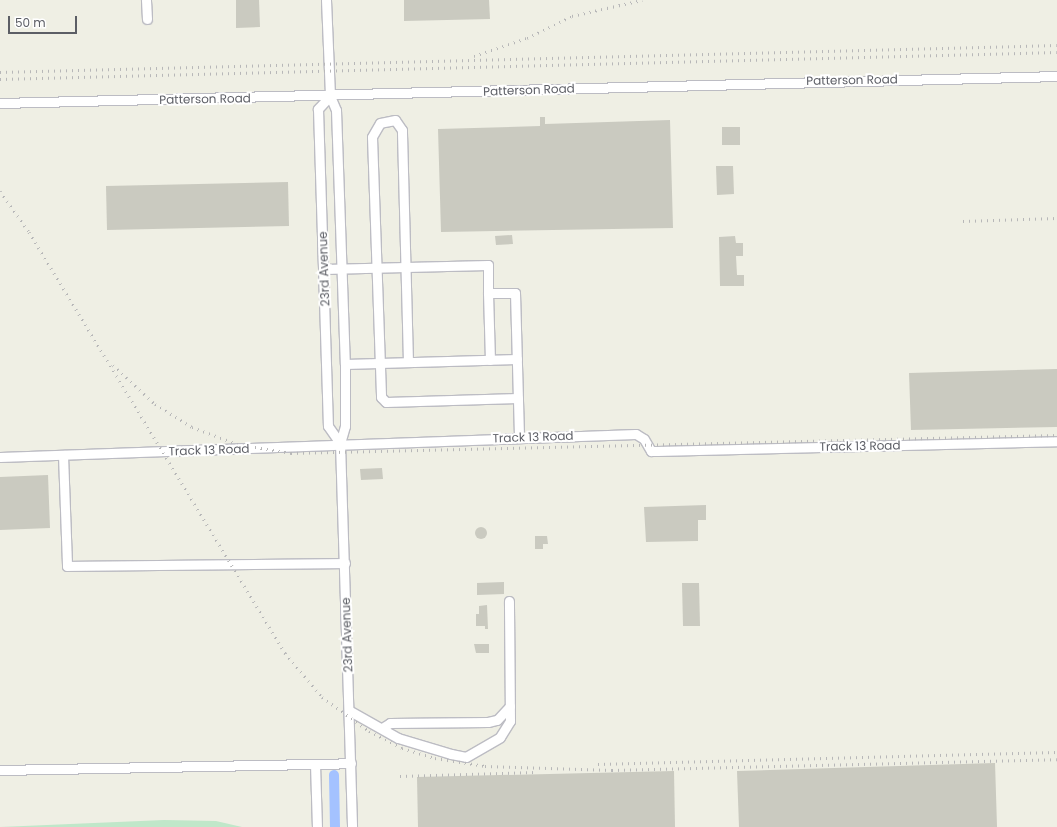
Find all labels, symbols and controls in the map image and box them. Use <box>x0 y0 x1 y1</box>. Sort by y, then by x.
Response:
scale bar <box>10 8 79 34</box>
text: 50 m <box>15 14 46 31</box>
street label: Patterson Road <box>806 72 898 88</box>
street label: Patterson Road <box>483 81 575 99</box>
street label: Patterson Road <box>159 91 251 107</box>
street label: 23rd Avenue <box>315 231 333 307</box>
street label: Track 13 Road <box>492 428 574 446</box>
street label: Track 13 Road <box>819 438 901 454</box>
street label: Track 13 Road <box>168 441 250 459</box>
street label: 23rd Avenue <box>338 597 356 673</box>

